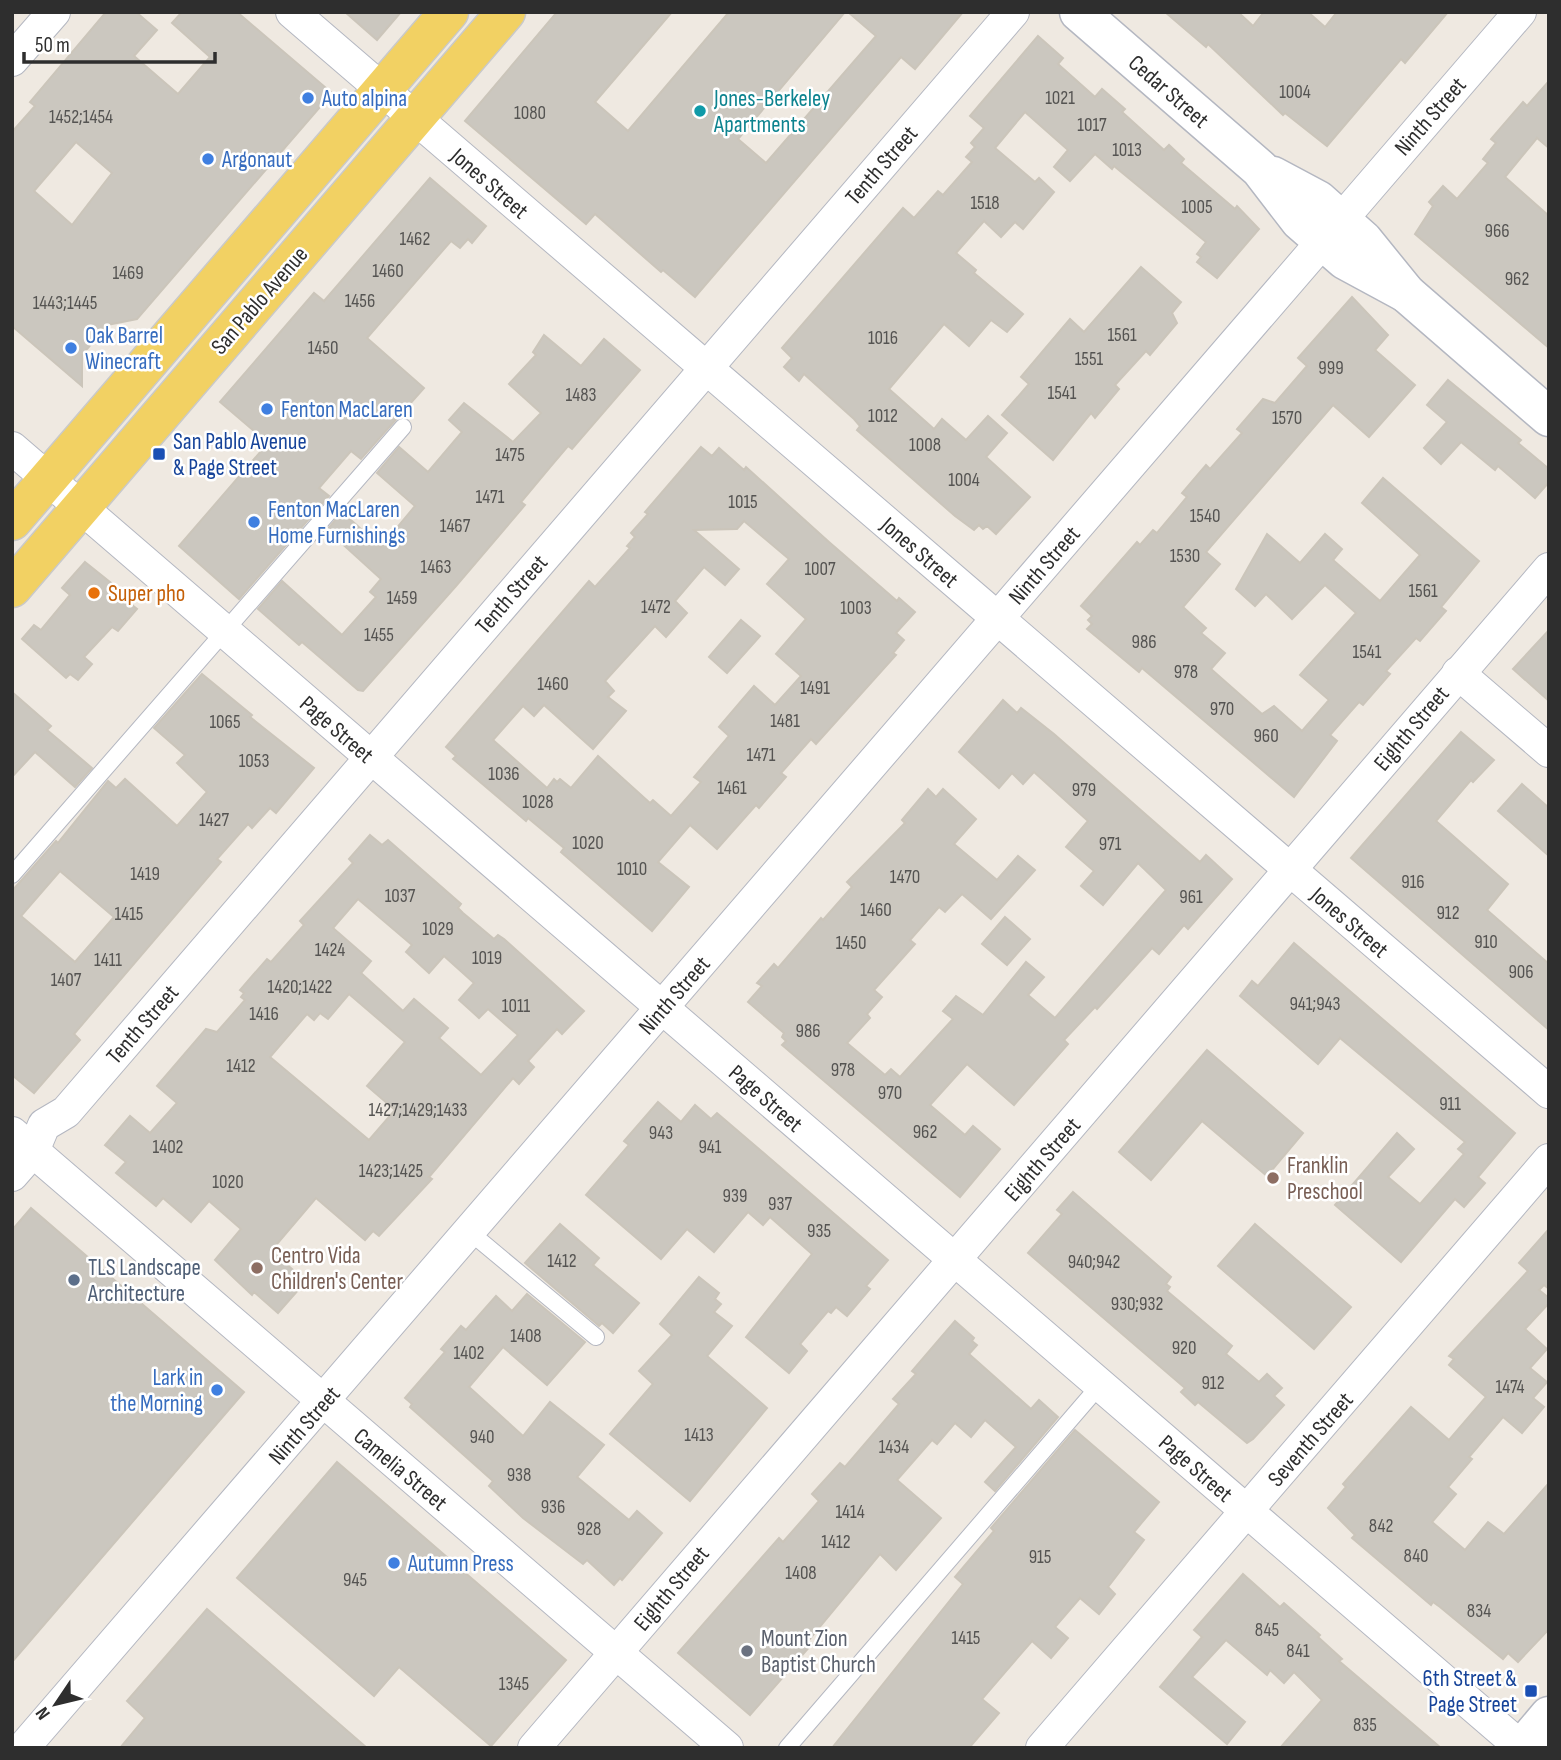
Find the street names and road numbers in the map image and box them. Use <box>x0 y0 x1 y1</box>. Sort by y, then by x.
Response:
street label: Cedar Street <box>1122 49 1214 134</box>
street label: Ninth Street <box>1389 72 1473 162</box>
street label: Tenth Street <box>840 120 924 211</box>
street label: Jones Street <box>444 142 534 225</box>
street label: San Pablo Avenue <box>205 241 314 360</box>
street label: Jones Street <box>874 511 964 594</box>
street label: Ninth Street <box>1003 521 1087 611</box>
street label: Tenth Street <box>470 549 554 640</box>
street label: Eighth Street <box>1368 681 1455 777</box>
street label: Page Street <box>294 690 379 769</box>
street label: Jones Street <box>1304 881 1394 964</box>
street label: Ninth Street <box>633 951 717 1041</box>
street label: Tenth Street <box>101 979 185 1070</box>
street label: Page Street <box>723 1059 808 1138</box>
street label: Eighth Street <box>999 1112 1087 1207</box>
street label: Ninth Street <box>263 1381 347 1471</box>
street label: Seventh Street <box>1262 1387 1359 1493</box>
street label: Camelia Street <box>348 1422 453 1517</box>
street label: Page Street <box>1153 1429 1238 1508</box>
street label: Eighth Street <box>628 1541 715 1637</box>

